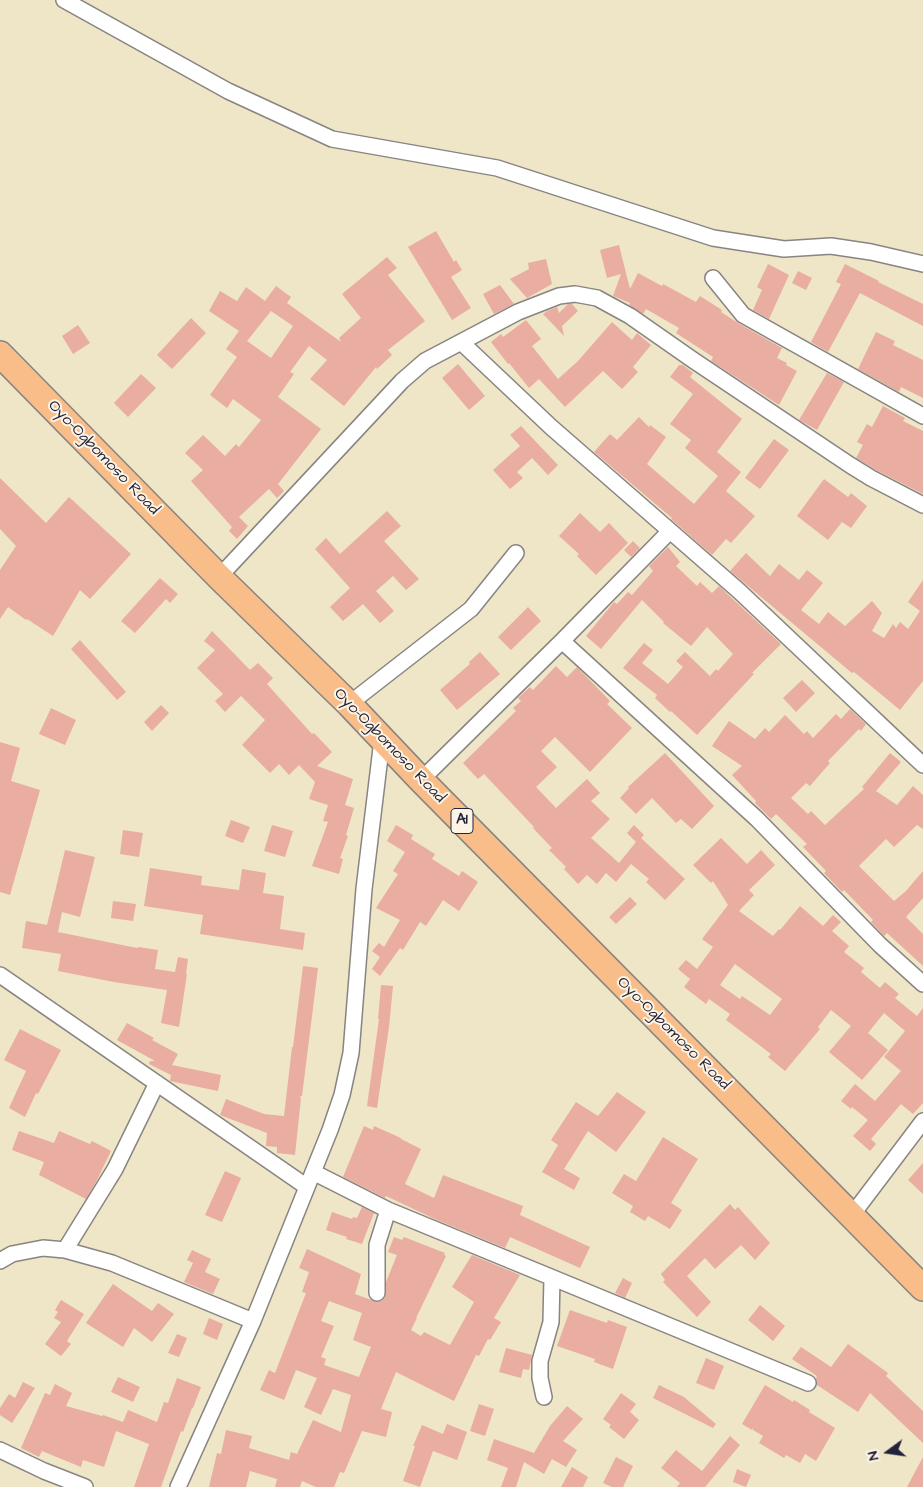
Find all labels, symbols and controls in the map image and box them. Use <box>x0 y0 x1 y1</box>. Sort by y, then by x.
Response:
street label: Oyo-Ogbomoso Road <box>43 397 163 519</box>
street label: Oyo-Ogbomoso Road <box>329 685 449 807</box>
road number: A1 <box>451 808 473 834</box>
street label: Oyo-Ogbomoso Road <box>612 973 734 1095</box>
north arrow <box>863 1427 913 1477</box>
text: N <box>863 1449 884 1462</box>

